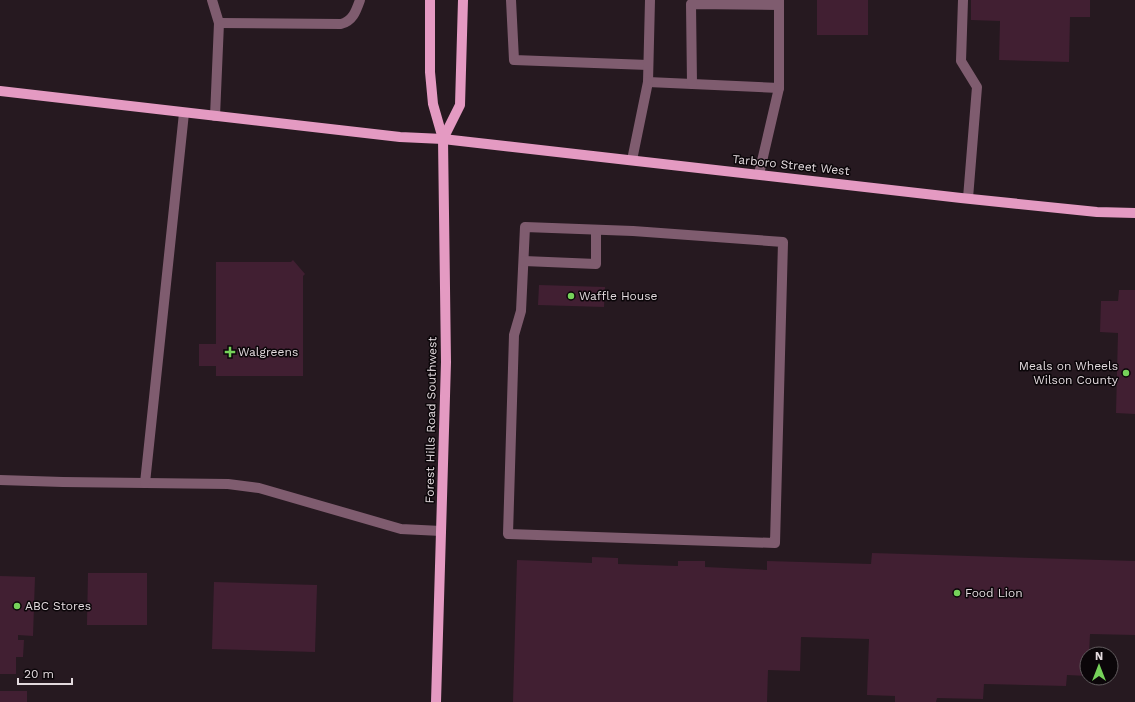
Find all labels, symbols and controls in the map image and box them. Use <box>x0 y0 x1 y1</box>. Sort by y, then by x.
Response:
street label: Tarboro Street West <box>732 152 850 178</box>
place label: Waffle House <box>579 289 658 303</box>
marker: Waffle House <box>566 291 576 301</box>
street label: Forest Hills Road Southwest <box>423 336 439 504</box>
place label: Walgreens <box>238 345 298 359</box>
marker: Walgreens <box>225 347 235 357</box>
place label: Meals on Wheels Wilson County <box>1019 359 1119 387</box>
marker: Meals on Wheels Wilson County <box>1121 368 1131 378</box>
place label: Food Lion <box>965 586 1023 600</box>
marker: Food Lion <box>952 588 962 598</box>
place label: ABC Stores <box>25 599 91 613</box>
marker: ABC Stores <box>12 601 22 611</box>
north arrow <box>1079 646 1119 686</box>
text: N <box>1095 650 1103 663</box>
scale bar <box>18 660 72 686</box>
text: 20 m <box>24 667 54 681</box>

